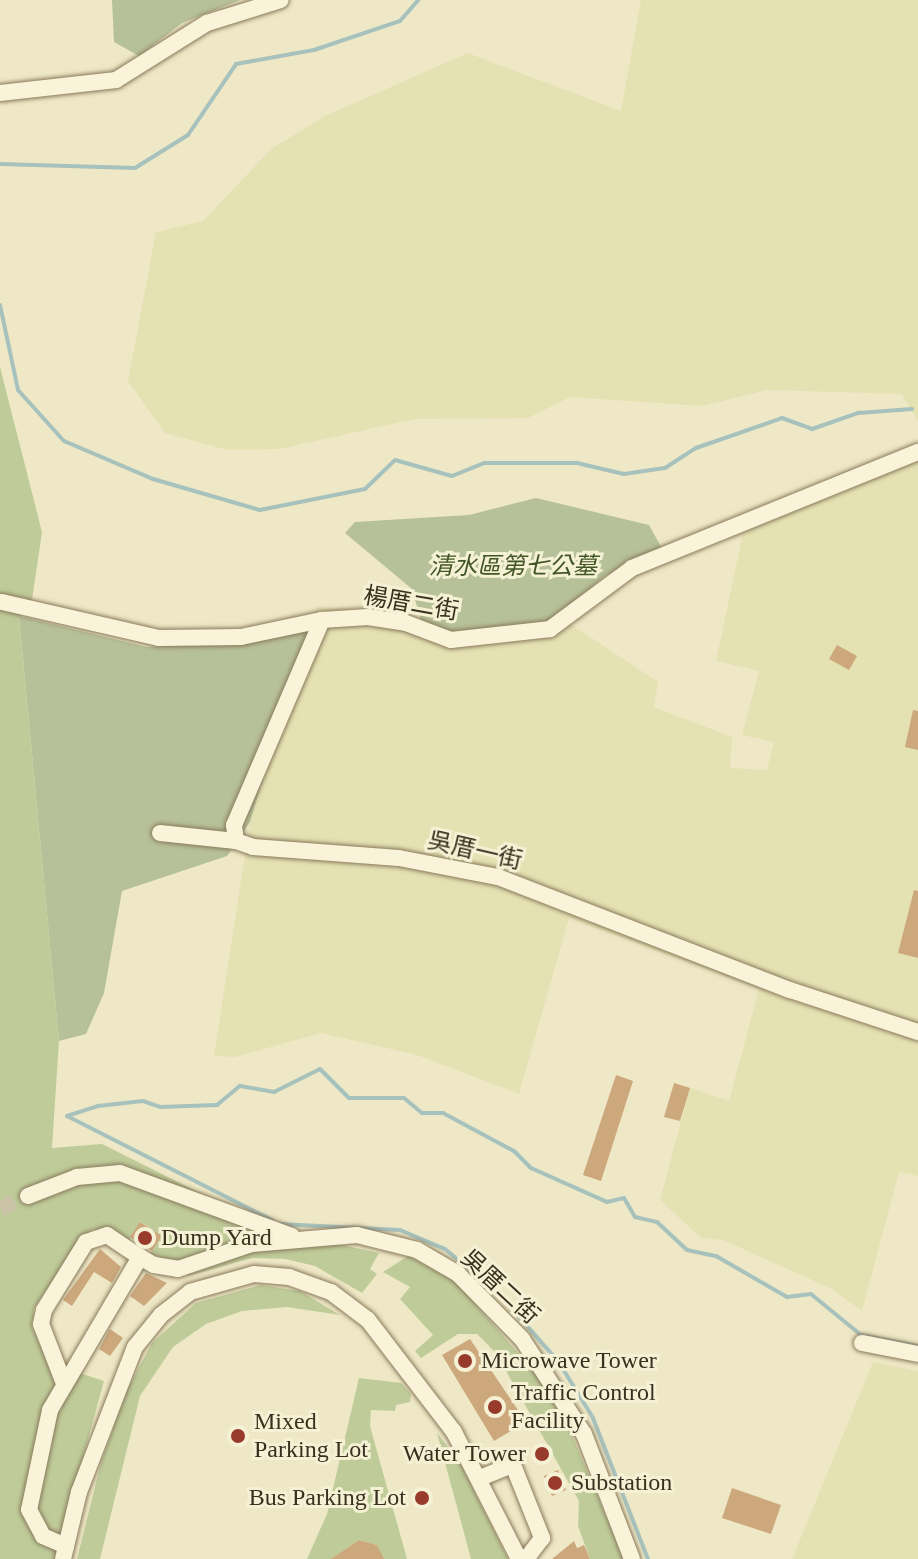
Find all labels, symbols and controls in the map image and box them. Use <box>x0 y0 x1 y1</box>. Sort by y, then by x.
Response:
park label: 清水區第七公墓 <box>429 553 597 581</box>
street label: 楊厝二街 <box>361 581 461 627</box>
street label: 吳厝一街 <box>425 826 525 876</box>
place label: Dump Yard <box>161 1224 273 1252</box>
marker: Dump Yard <box>136 1229 154 1247</box>
street label: 吳厝二街 <box>455 1244 545 1330</box>
place label: Microwave Tower <box>481 1347 657 1375</box>
marker: Microwave Tower <box>456 1352 474 1370</box>
place label: Traffic Control Facility <box>511 1379 656 1435</box>
marker: Traffic Control Facility <box>486 1398 504 1416</box>
place label: Mixed Parking Lot <box>254 1408 368 1464</box>
marker: Mixed Parking Lot <box>229 1427 247 1445</box>
place label: Water Tower <box>402 1440 526 1468</box>
marker: Water Tower <box>533 1445 551 1463</box>
place label: Substation <box>571 1469 672 1497</box>
marker: Substation <box>546 1474 564 1492</box>
place label: Bus Parking Lot <box>249 1484 406 1512</box>
marker: Bus Parking Lot <box>413 1489 431 1507</box>

